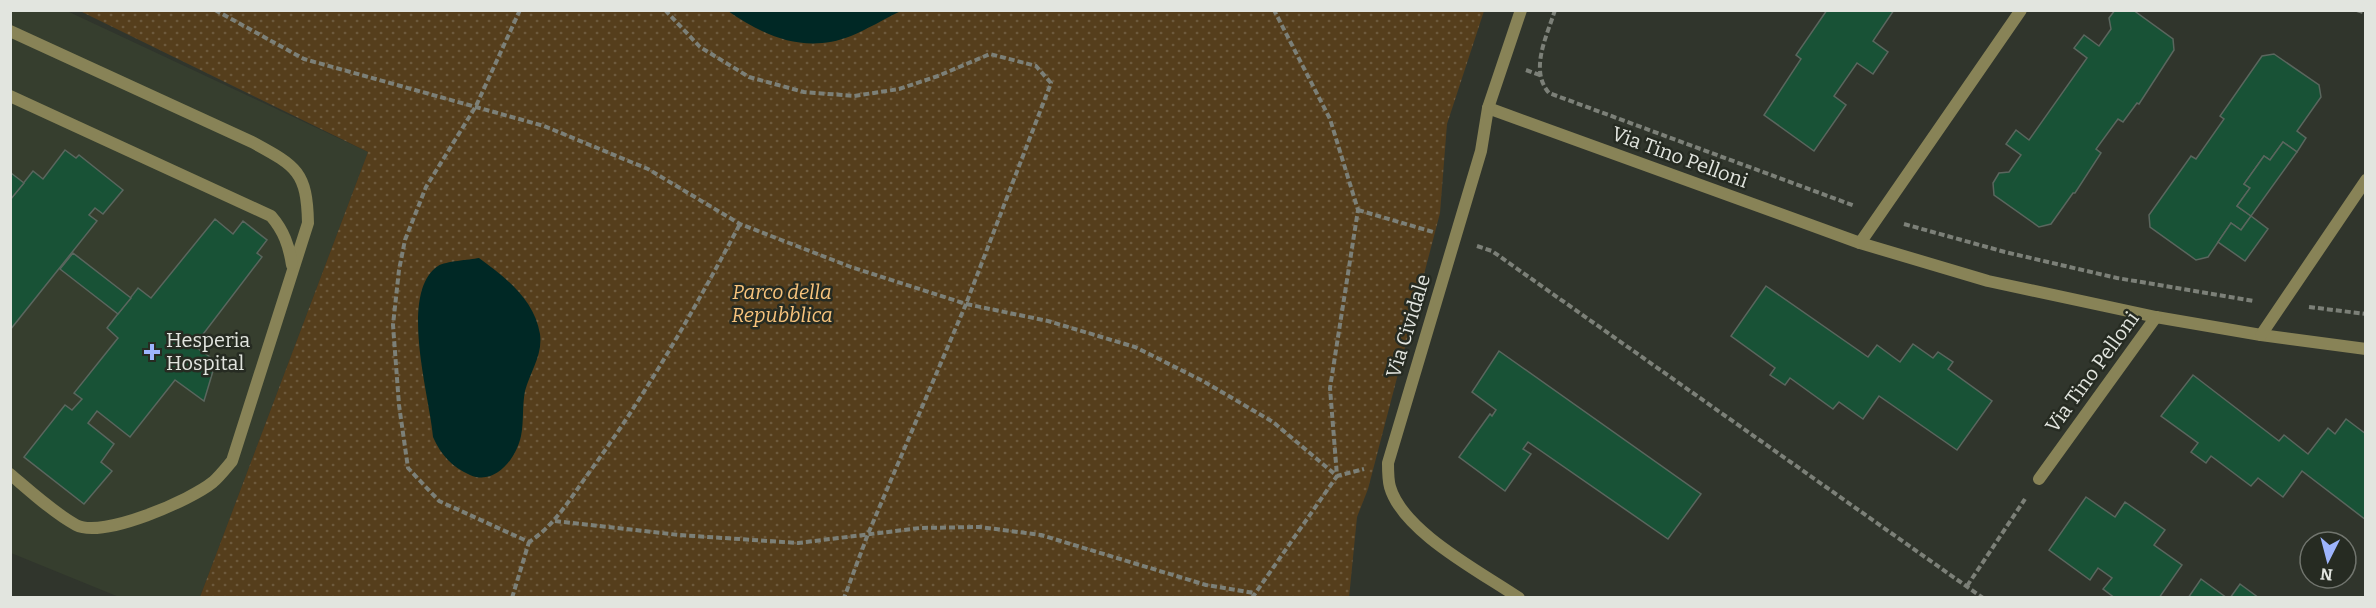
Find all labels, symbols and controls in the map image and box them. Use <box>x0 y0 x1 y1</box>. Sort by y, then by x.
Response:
street label: Via Tino Pelloni <box>1609 121 1751 193</box>
street label: Via Cividale <box>1381 271 1435 381</box>
park label: Parco della Repubblica <box>731 280 833 327</box>
street label: Via Tino Pelloni <box>2040 307 2144 437</box>
place label: Hesperia Hospital <box>166 328 250 375</box>
marker: Hesperia Hospital <box>143 343 161 361</box>
north arrow <box>2298 530 2358 590</box>
text: N <box>2319 564 2334 585</box>

